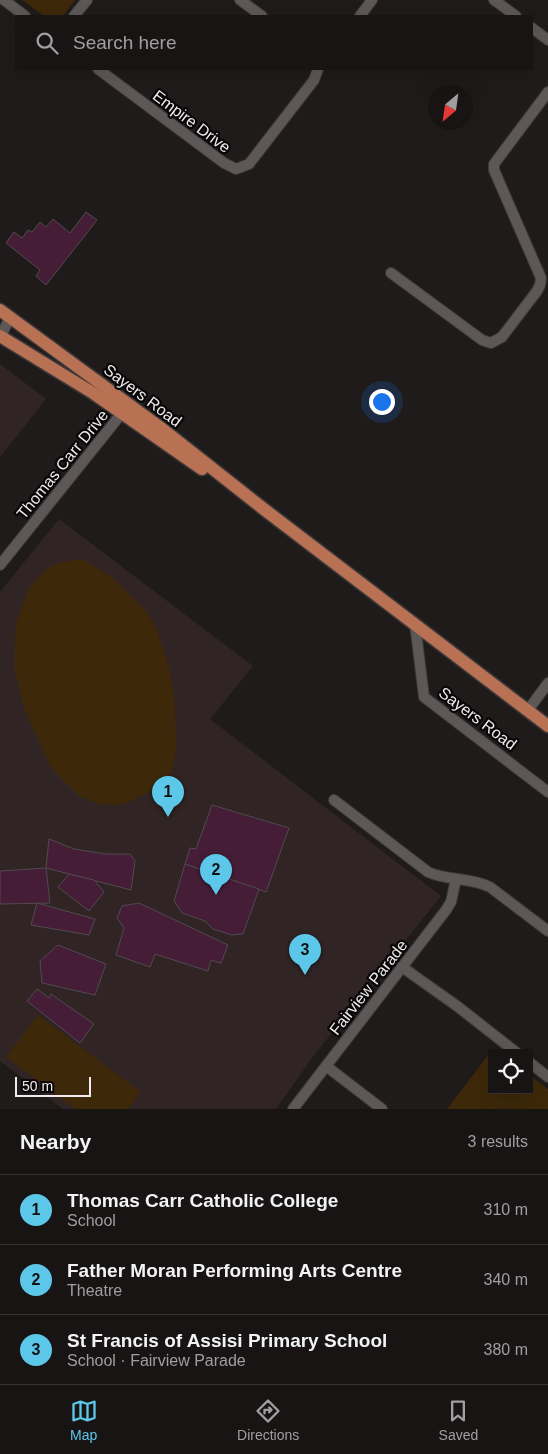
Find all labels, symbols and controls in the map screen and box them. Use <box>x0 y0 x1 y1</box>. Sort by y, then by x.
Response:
search box <box>15 15 533 70</box>
icon: search <box>33 29 61 57</box>
text: Search here <box>73 32 177 53</box>
north arrow <box>428 85 473 130</box>
street label: Empire Drive <box>150 87 234 156</box>
street label: Sayers Road <box>101 361 185 430</box>
your location <box>369 389 395 415</box>
street label: Thomas Carr Drive <box>13 406 112 522</box>
street label: Sayers Road <box>436 684 520 753</box>
pin: 1 <box>152 776 184 817</box>
pin: 2 <box>200 854 232 895</box>
pin: 3 <box>289 934 321 975</box>
street label: Fairview Parade <box>326 936 411 1038</box>
map controls <box>488 1049 533 1094</box>
button: locate <box>488 1049 533 1094</box>
scale bar <box>15 1074 91 1097</box>
text: 50 m <box>22 1078 53 1094</box>
text: Nearby <box>20 1130 91 1153</box>
text: 3 results <box>468 1133 528 1150</box>
text: Thomas Carr Catholic College <box>67 1190 338 1211</box>
text: 1 <box>32 1201 40 1218</box>
text: 310 m <box>484 1201 528 1218</box>
text: School <box>67 1212 116 1229</box>
text: Father Moran Performing Arts Centre <box>67 1260 402 1281</box>
text: 2 <box>32 1271 40 1288</box>
text: 340 m <box>484 1271 528 1288</box>
text: Theatre <box>67 1282 122 1299</box>
text: St Francis of Assisi Primary School <box>67 1330 387 1351</box>
text: 3 <box>32 1341 40 1358</box>
text: 380 m <box>484 1341 528 1358</box>
text: School · Fairview Parade <box>67 1352 246 1369</box>
tab: Map <box>70 1397 98 1443</box>
tab: Directions <box>237 1397 299 1443</box>
tab: Saved <box>439 1397 478 1443</box>

